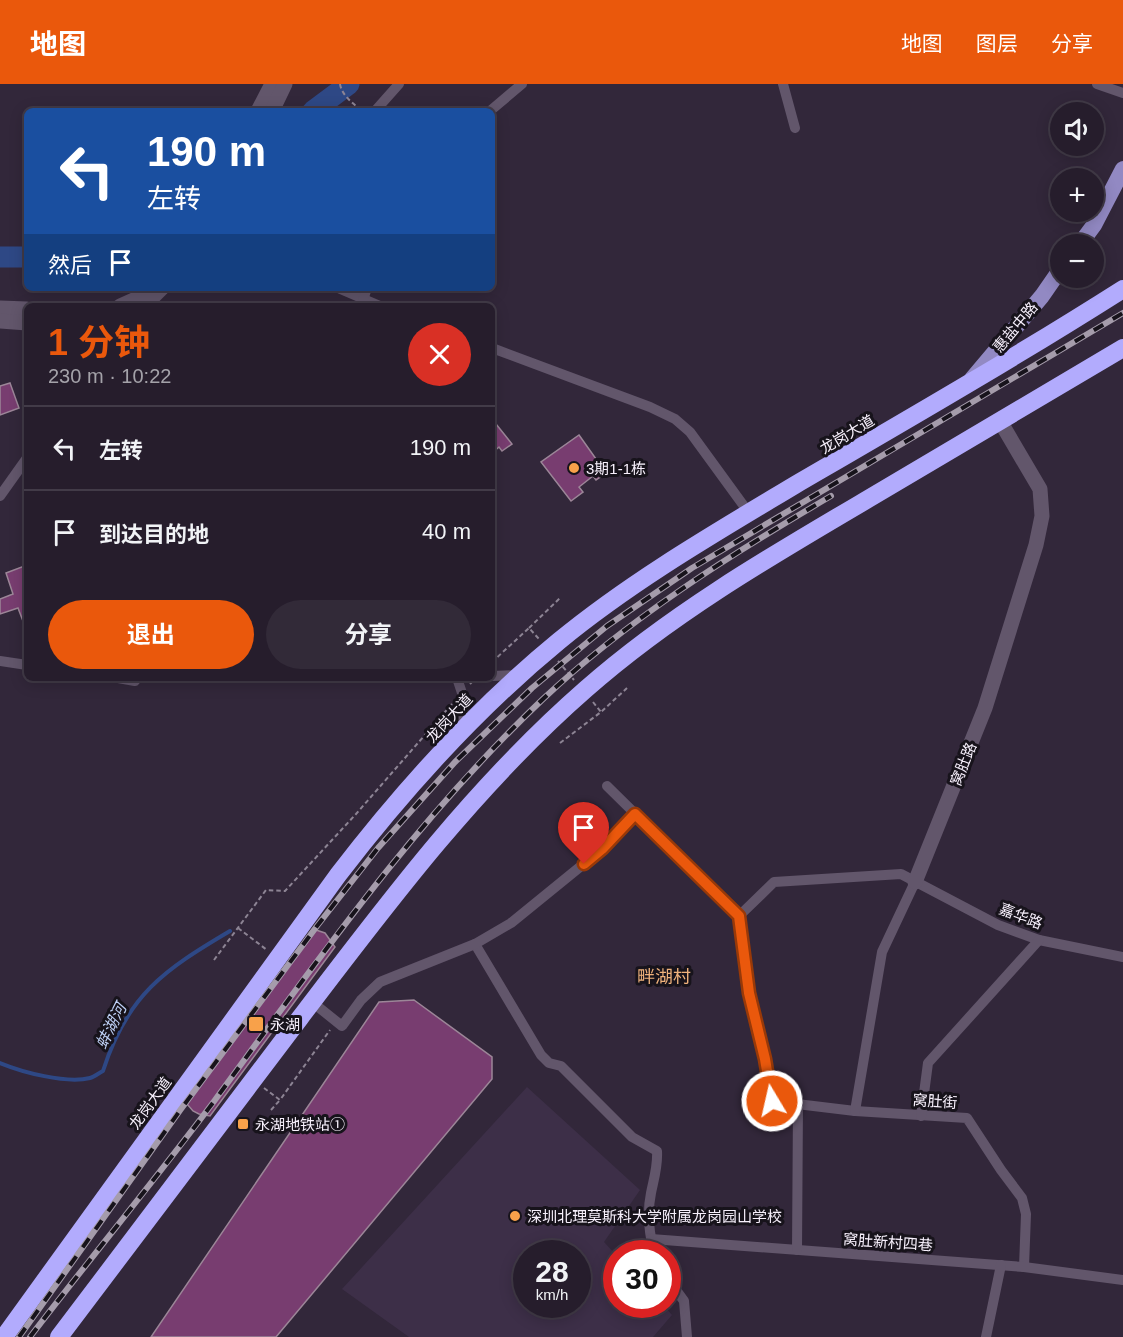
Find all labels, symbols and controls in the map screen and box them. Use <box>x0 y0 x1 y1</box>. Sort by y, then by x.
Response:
text: 地图 <box>30 29 86 60</box>
text: 地图 <box>901 32 943 55</box>
text: 图层 <box>976 32 1018 55</box>
text: 分享 <box>1051 32 1093 55</box>
map controls <box>1050 102 1104 288</box>
button: sound <box>1050 102 1104 156</box>
text: 190 m <box>147 128 266 175</box>
icon: left <box>48 132 126 210</box>
button: + <box>1050 168 1104 222</box>
text: 左转 <box>147 184 201 214</box>
button: − <box>1050 234 1104 288</box>
icon: arrive <box>104 246 137 279</box>
text: 然后 <box>48 253 92 278</box>
street label: 惠盐中路 <box>989 299 1041 355</box>
text: 1 分钟 <box>48 322 150 363</box>
button: close <box>408 323 471 386</box>
text: 230 m · 10:22 <box>48 365 171 387</box>
street label: 龙岗大道 <box>817 411 877 457</box>
icon: left <box>48 432 81 465</box>
text: 190 m <box>410 435 471 460</box>
text: 左转 <box>99 438 143 463</box>
place label: 3期1-1栋 <box>586 460 646 477</box>
marker: 3期1-1栋 <box>567 461 581 475</box>
icon: arrive <box>48 516 81 549</box>
text: 40 m <box>422 519 471 544</box>
text: 到达目的地 <box>99 522 209 547</box>
button: 退出 <box>48 600 254 669</box>
button: 分享 <box>266 600 471 669</box>
street label: 龙岗大道 <box>422 690 476 746</box>
street label: 窝肚路 <box>947 740 979 788</box>
pin <box>558 802 609 864</box>
icon: arrive <box>567 811 600 844</box>
street label: 嘉华路 <box>997 900 1045 932</box>
district label: 畔湖村 <box>637 967 691 987</box>
water label: 蚌湖河 <box>93 998 131 1051</box>
marker: 永湖 <box>247 1015 265 1033</box>
place label: 永湖 <box>270 1016 300 1033</box>
position arrow <box>740 1069 804 1133</box>
street label: 龙岗大道 <box>125 1074 175 1132</box>
street label: 窝肚街 <box>912 1091 958 1111</box>
place label: 永湖地铁站① <box>255 1116 345 1133</box>
marker: 永湖地铁站① <box>236 1117 250 1131</box>
place label: 深圳北理莫斯科大学附属龙岗园山学校 <box>527 1208 782 1225</box>
marker: 深圳北理莫斯科大学附属龙岗园山学校 <box>508 1209 522 1223</box>
street label: 窝肚新村四巷 <box>843 1230 933 1254</box>
speed limit sign: 30 <box>603 1240 681 1318</box>
text: 28 <box>535 1255 569 1288</box>
text: km/h <box>536 1286 568 1303</box>

